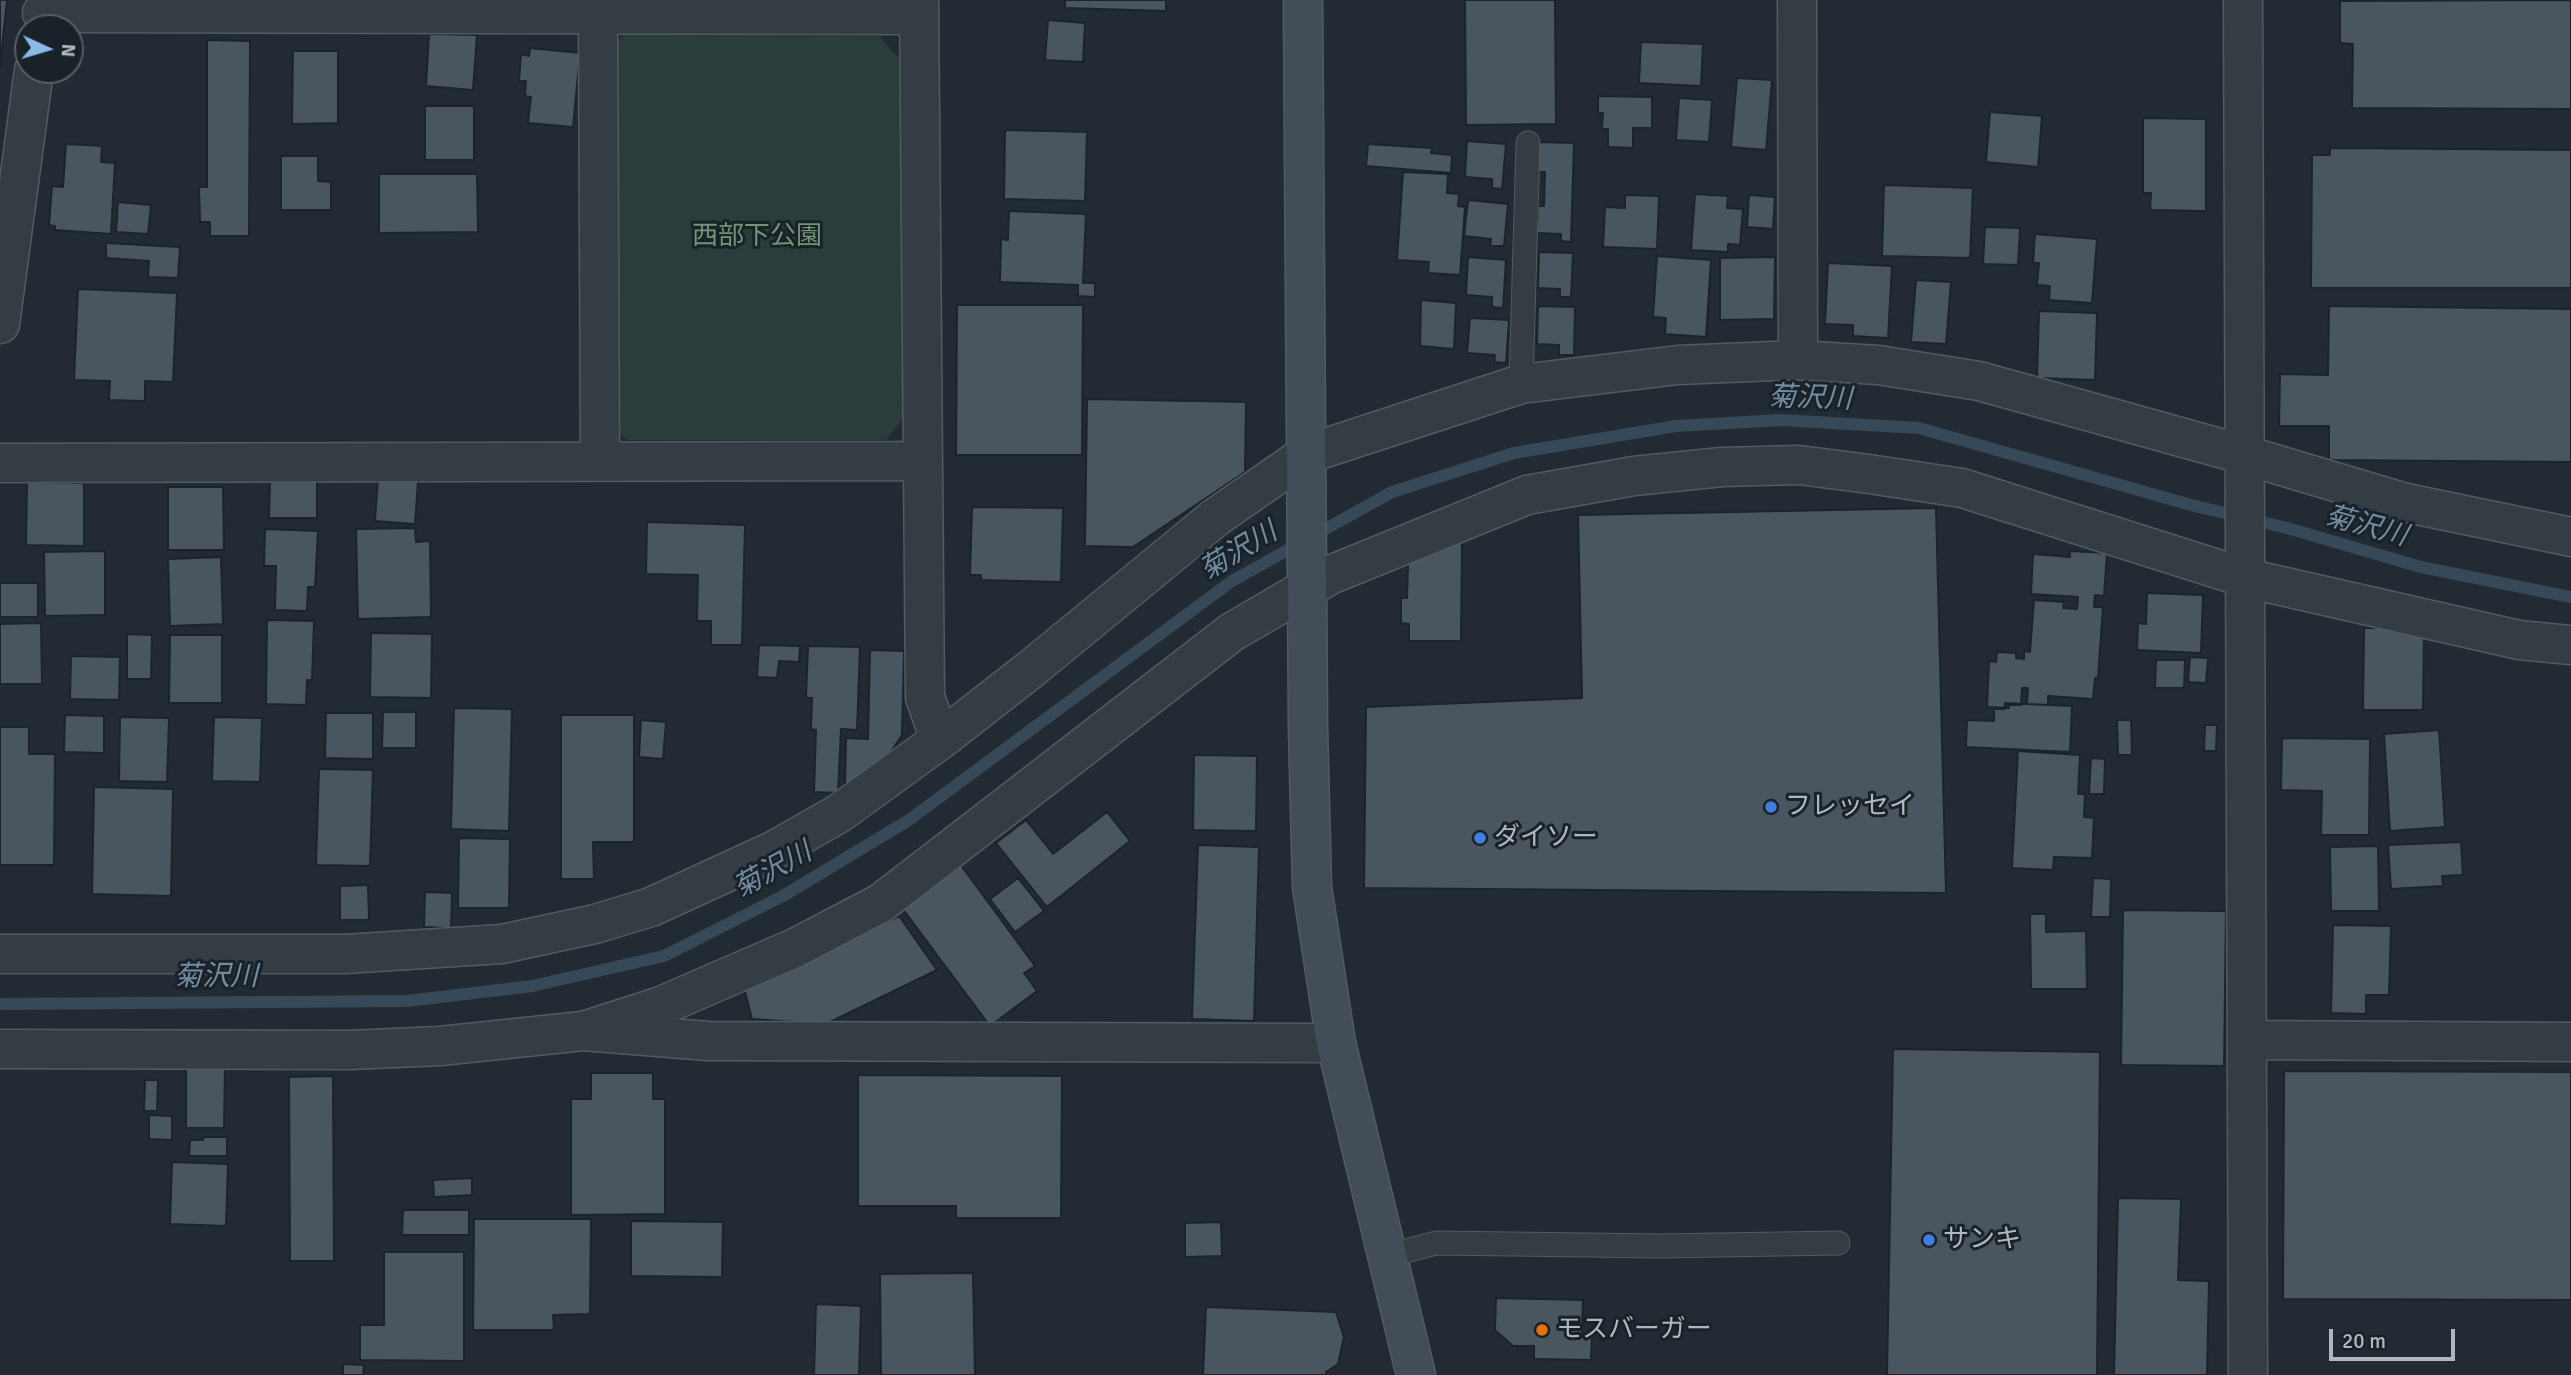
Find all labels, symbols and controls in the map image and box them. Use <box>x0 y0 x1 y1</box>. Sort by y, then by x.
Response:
north arrow <box>14 14 84 84</box>
text: N <box>56 43 80 58</box>
park label: 西部下公園 <box>692 221 822 253</box>
water label: 菊沢川 <box>1767 381 1853 417</box>
water label: 菊沢川 <box>2321 500 2411 554</box>
water label: 菊沢川 <box>1194 516 1284 588</box>
place label: フレッセイ <box>1785 791 1915 823</box>
marker: フレッセイ <box>1763 799 1779 815</box>
place label: ダイソー <box>1494 822 1598 854</box>
marker: ダイソー <box>1472 830 1488 846</box>
water label: 菊沢川 <box>728 836 818 906</box>
water label: 菊沢川 <box>174 961 258 995</box>
place label: サンキ <box>1943 1224 2021 1256</box>
marker: サンキ <box>1921 1232 1937 1248</box>
place label: モスバーガー <box>1556 1314 1712 1346</box>
scale bar <box>2333 1316 2459 1360</box>
marker: モスバーガー <box>1534 1322 1550 1338</box>
text: 20 m <box>2342 1328 2386 1354</box>

